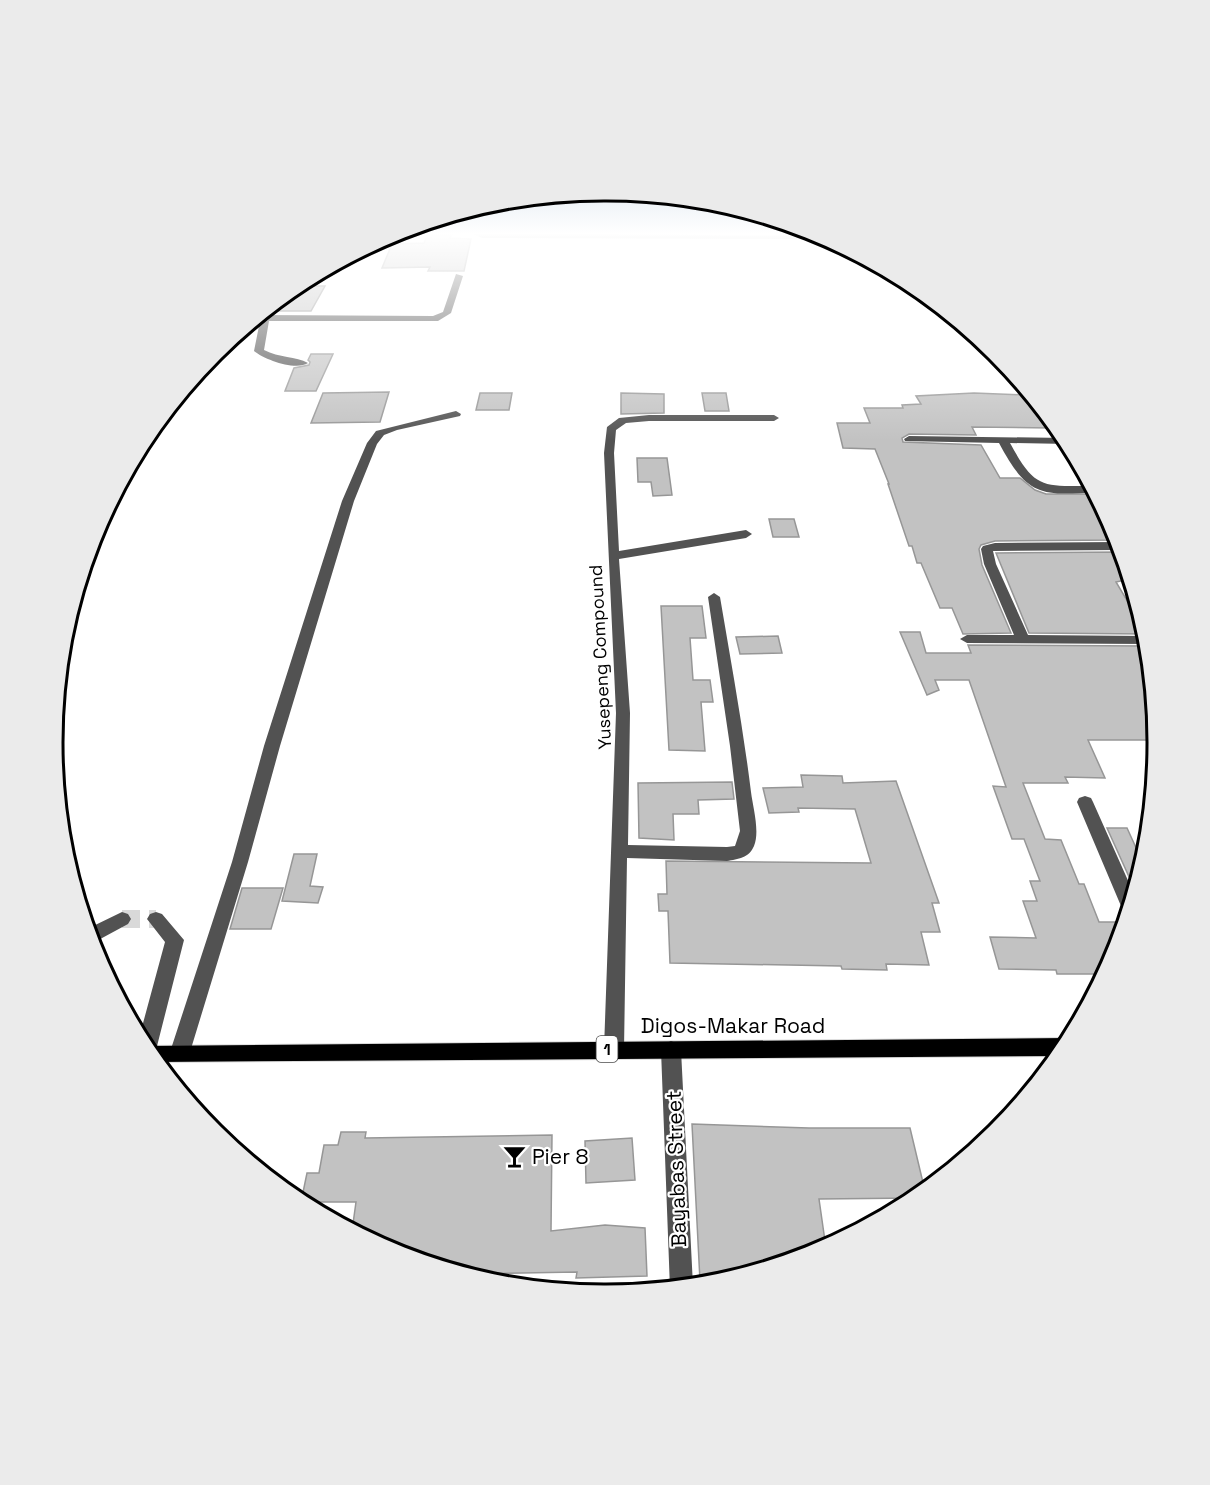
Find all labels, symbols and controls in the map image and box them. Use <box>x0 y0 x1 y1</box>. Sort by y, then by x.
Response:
street label: Yusepeng Compound <box>584 564 616 750</box>
street label: Digos-Makar Road <box>641 1012 825 1039</box>
road number: 1 <box>596 1036 618 1062</box>
street label: Bayabas Street <box>660 1090 692 1248</box>
bar icon: Pier 8 <box>501 1143 527 1169</box>
place label: Pier 8 <box>532 1143 589 1170</box>

